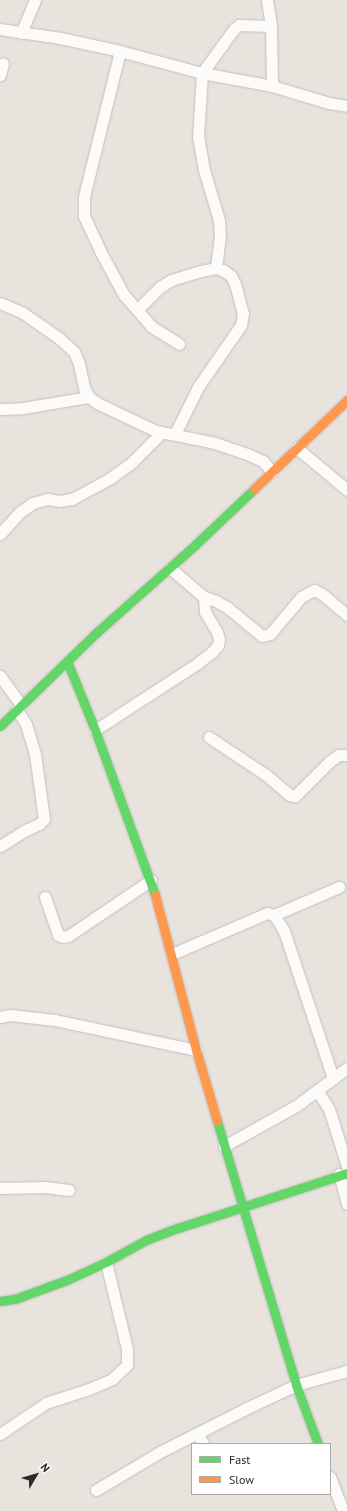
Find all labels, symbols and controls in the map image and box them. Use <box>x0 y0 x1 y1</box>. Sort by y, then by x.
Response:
legend <box>191 1443 331 1495</box>
text: Fast <box>229 1452 250 1467</box>
north arrow <box>16 1455 56 1495</box>
text: N <box>38 1460 53 1475</box>
text: Slow <box>229 1472 254 1487</box>

